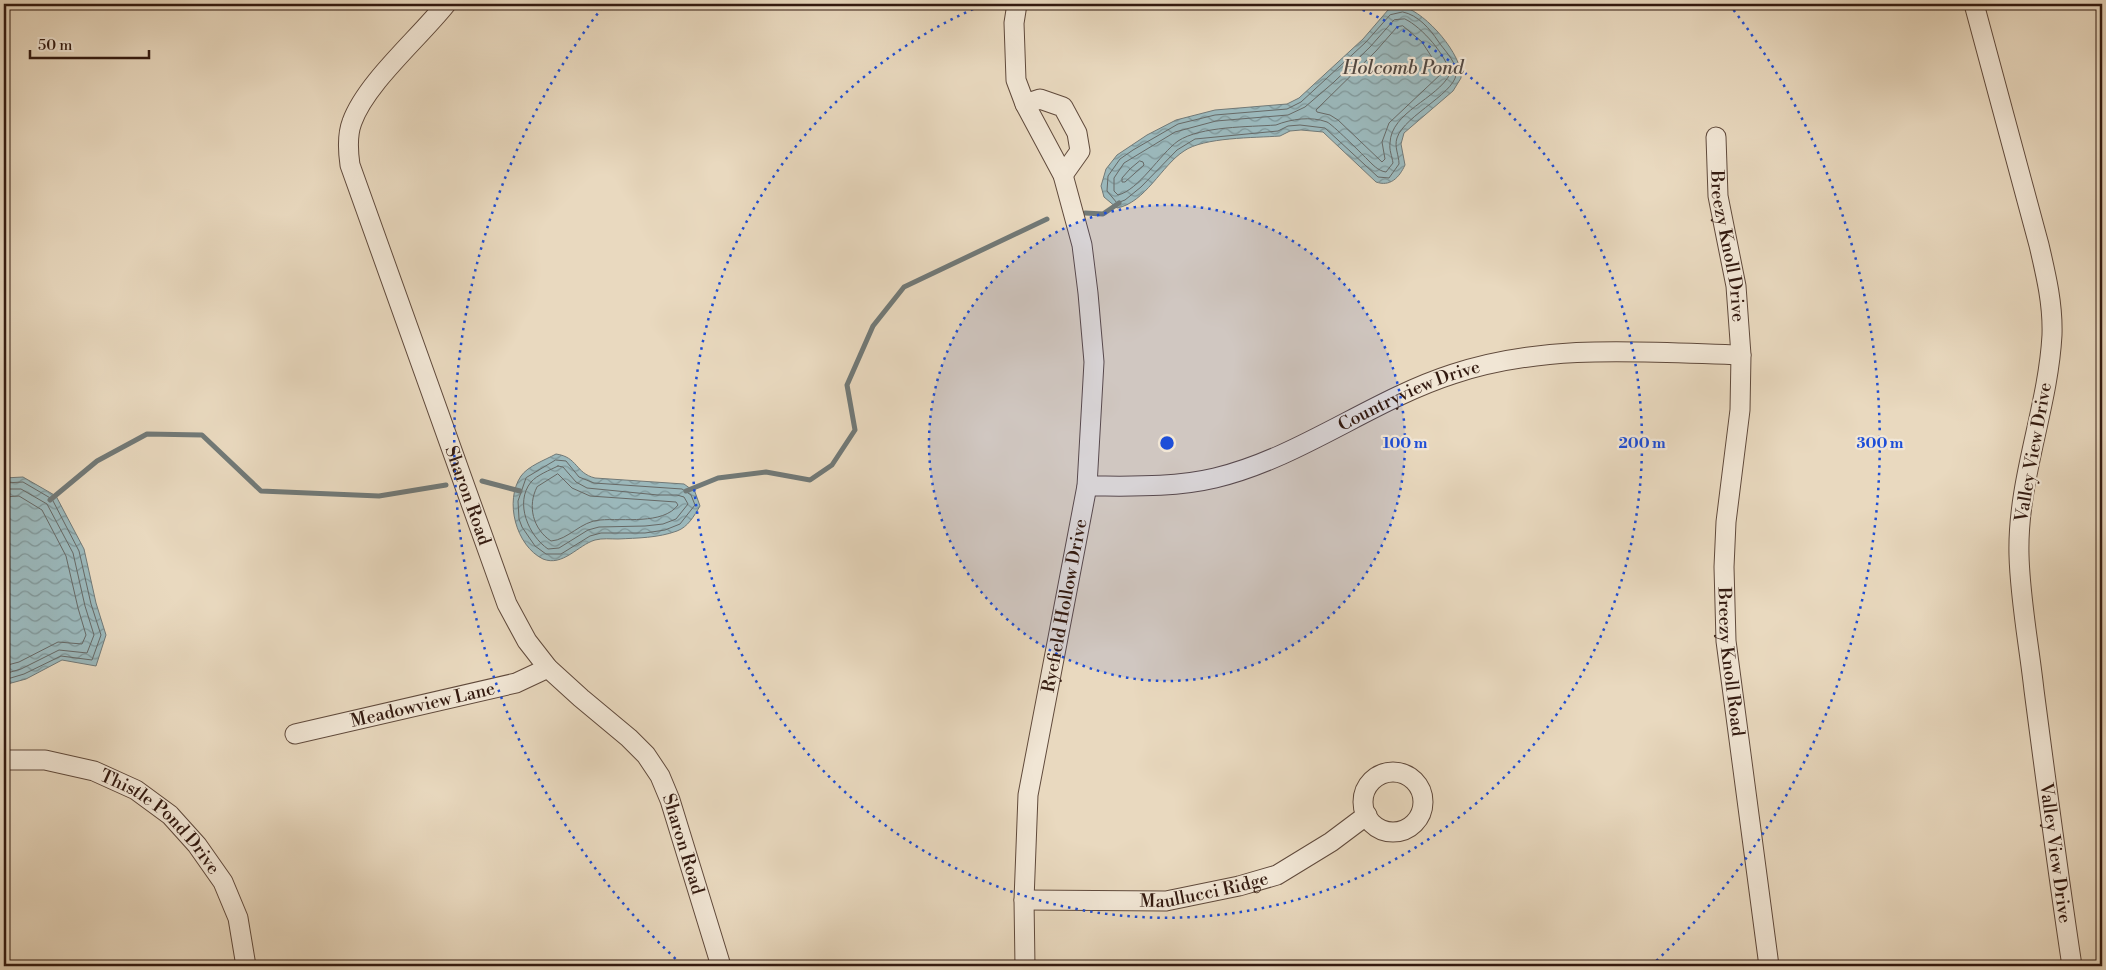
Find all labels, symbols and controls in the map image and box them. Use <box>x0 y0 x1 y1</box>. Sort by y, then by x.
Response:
scale bar <box>30 28 149 60</box>
text: 50 m <box>38 36 72 55</box>
water label: Holcomb Pond <box>1341 56 1465 80</box>
street label: Breezy Knoll Drive <box>1705 169 1750 323</box>
street label: Countryview Drive <box>1334 356 1483 437</box>
street label: Valley View Drive <box>2010 380 2057 525</box>
centre of rings <box>1158 434 1176 452</box>
text: 100 m <box>1383 434 1428 453</box>
text: 200 m <box>1618 434 1666 453</box>
text: 300 m <box>1857 434 1904 453</box>
street label: Sharon Road <box>439 443 496 549</box>
street label: Ryefield Hollow Drive <box>1037 517 1092 694</box>
street label: Breezy Knoll Road <box>1713 586 1750 738</box>
street label: Meadowview Lane <box>348 677 497 733</box>
street label: Thistle Pond Drive <box>96 764 225 879</box>
street label: Valley View Drive <box>2034 780 2076 925</box>
street label: Sharon Road <box>657 790 710 898</box>
street label: Maullucci Ridge <box>1139 867 1271 913</box>

